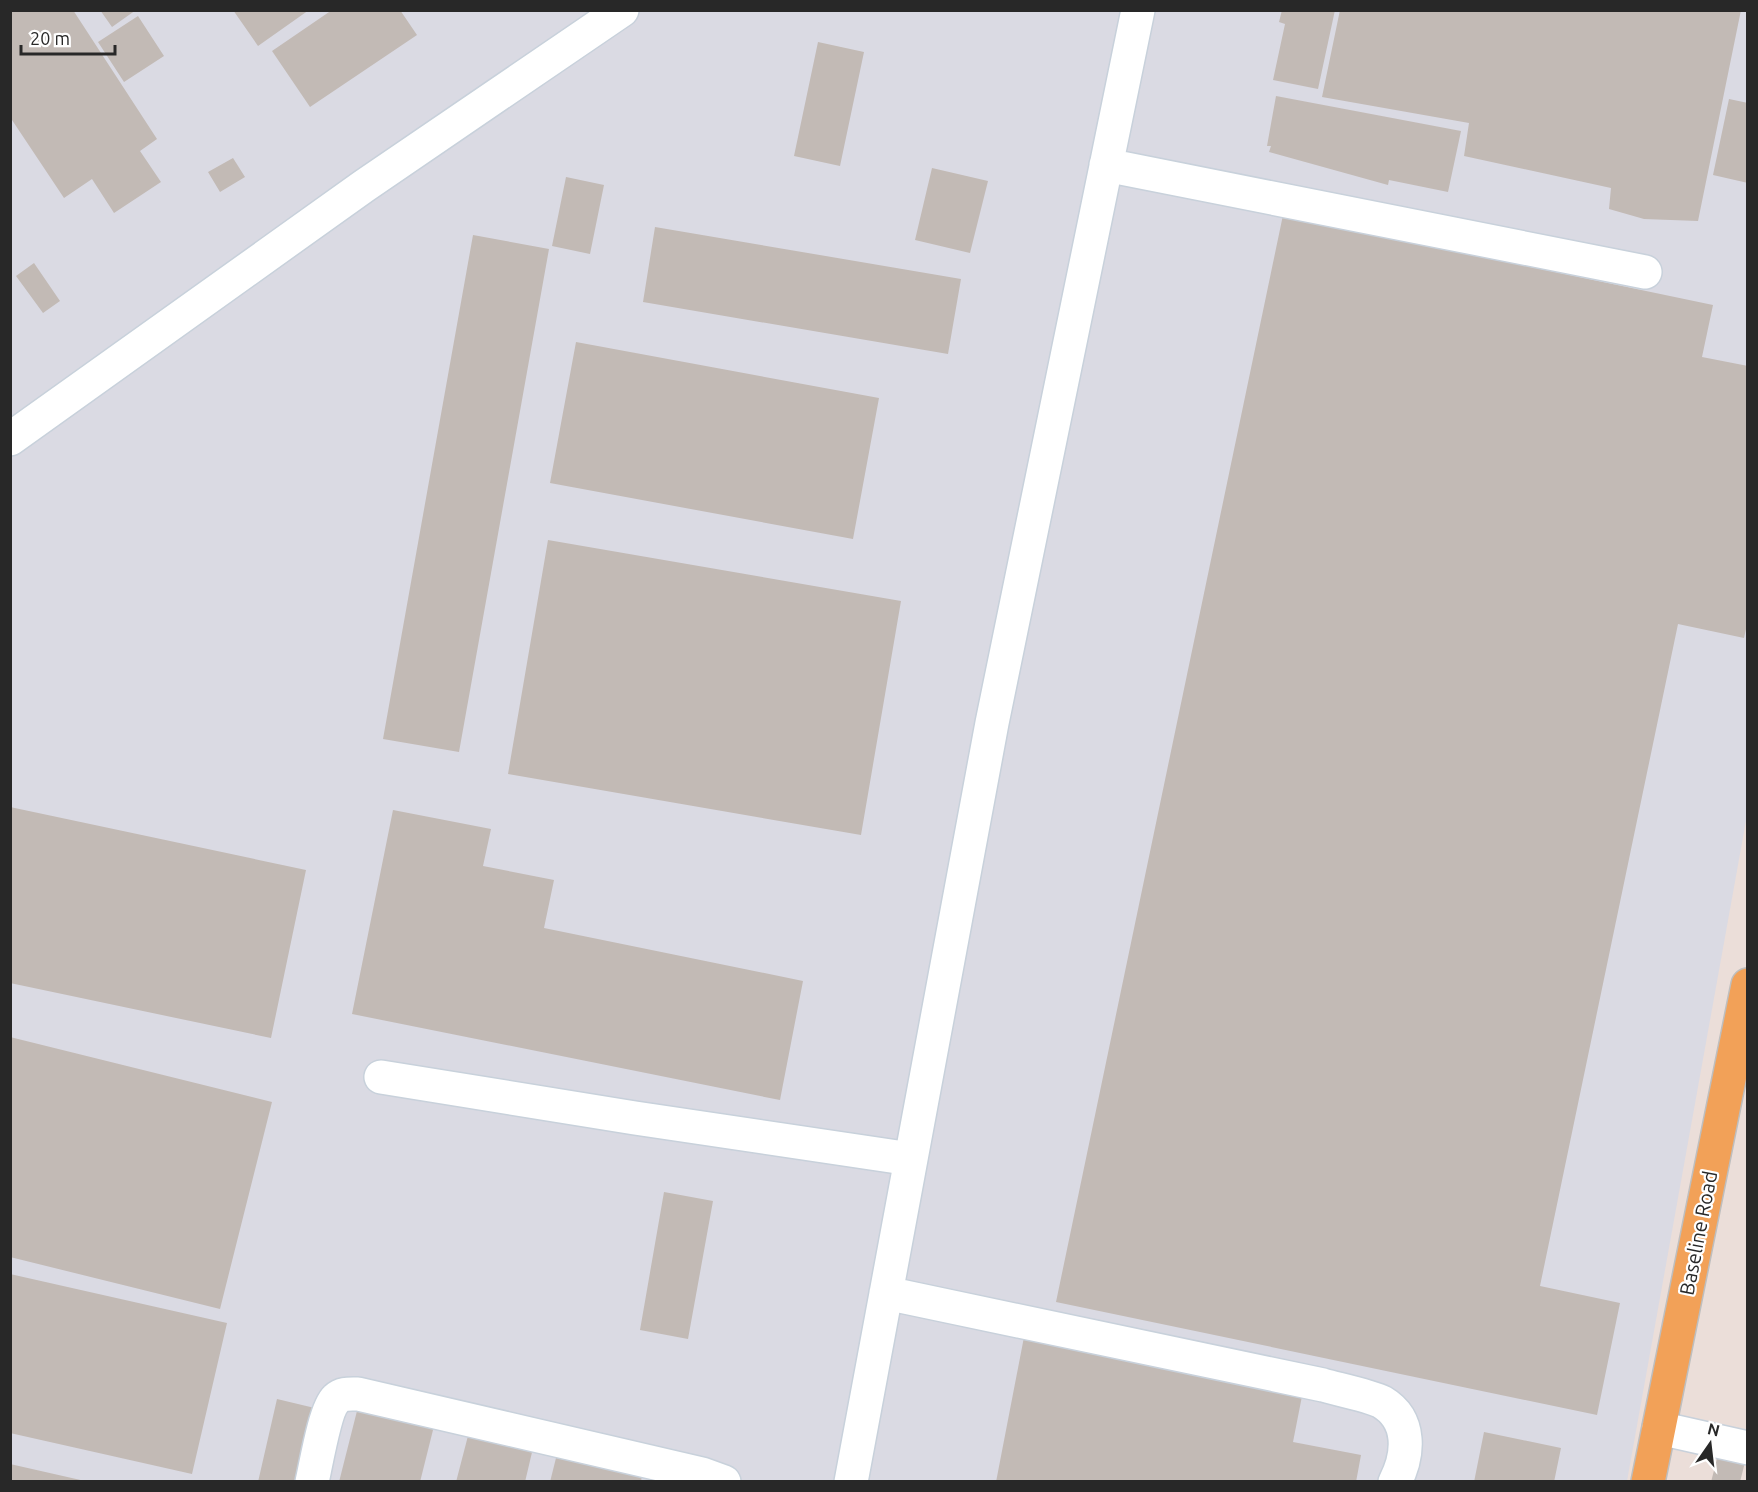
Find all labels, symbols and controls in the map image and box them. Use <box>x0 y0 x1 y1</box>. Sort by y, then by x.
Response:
scale bar <box>21 18 116 56</box>
text: 20 m <box>30 28 70 48</box>
street label: Baseline Road <box>1675 1169 1721 1297</box>
north arrow <box>1680 1414 1740 1474</box>
text: N <box>1706 1419 1722 1440</box>

